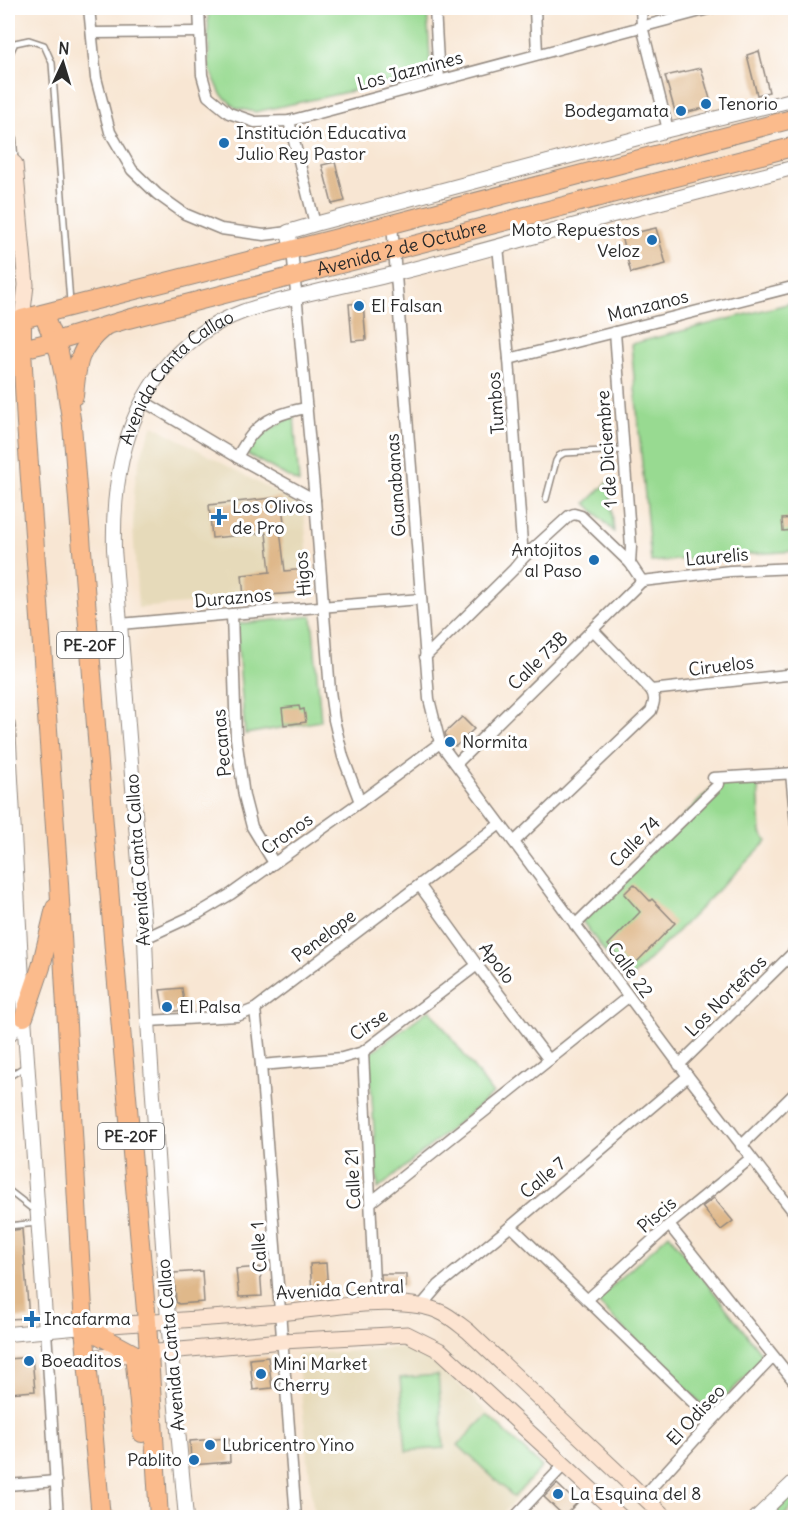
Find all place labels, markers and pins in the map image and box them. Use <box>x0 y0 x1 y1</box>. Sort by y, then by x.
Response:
place label: Tenorio <box>718 92 778 115</box>
marker: Tenorio <box>699 97 713 111</box>
place label: Bodegamata <box>564 99 669 122</box>
marker: Bodegamata <box>674 104 688 118</box>
place label: Institución Educativa Julio Rey Pastor <box>236 121 407 165</box>
marker: Institución Educativa Julio Rey Pastor <box>217 136 231 150</box>
place label: Moto Repuestos Veloz <box>511 218 640 262</box>
marker: Moto Repuestos Veloz <box>645 233 659 247</box>
place label: El Falsan <box>371 294 442 317</box>
marker: El Falsan <box>352 299 366 313</box>
place label: Los Olivos de Pro <box>232 495 313 539</box>
marker: Los Olivos de Pro <box>210 508 228 526</box>
place label: Antojitos al Paso <box>512 538 582 582</box>
marker: Antojitos al Paso <box>587 553 601 567</box>
place label: Normita <box>462 730 528 753</box>
marker: Normita <box>443 735 457 749</box>
place label: El Palsa <box>179 995 241 1018</box>
marker: El Palsa <box>160 1000 174 1014</box>
place label: Incafarma <box>44 1307 131 1330</box>
marker: Incafarma <box>25 1312 39 1326</box>
place label: Boeaditos <box>41 1349 122 1372</box>
place label: Mini Market Cherry <box>273 1352 367 1396</box>
marker: Boeaditos <box>22 1354 36 1368</box>
marker: Mini Market Cherry <box>254 1367 268 1381</box>
place label: Lubricentro Yino <box>222 1433 354 1456</box>
marker: Lubricentro Yino <box>203 1438 217 1452</box>
place label: Pablito <box>127 1448 182 1471</box>
marker: Pablito <box>187 1453 201 1467</box>
place label: La Esquina del 8 <box>570 1482 701 1505</box>
marker: La Esquina del 8 <box>551 1487 565 1501</box>

